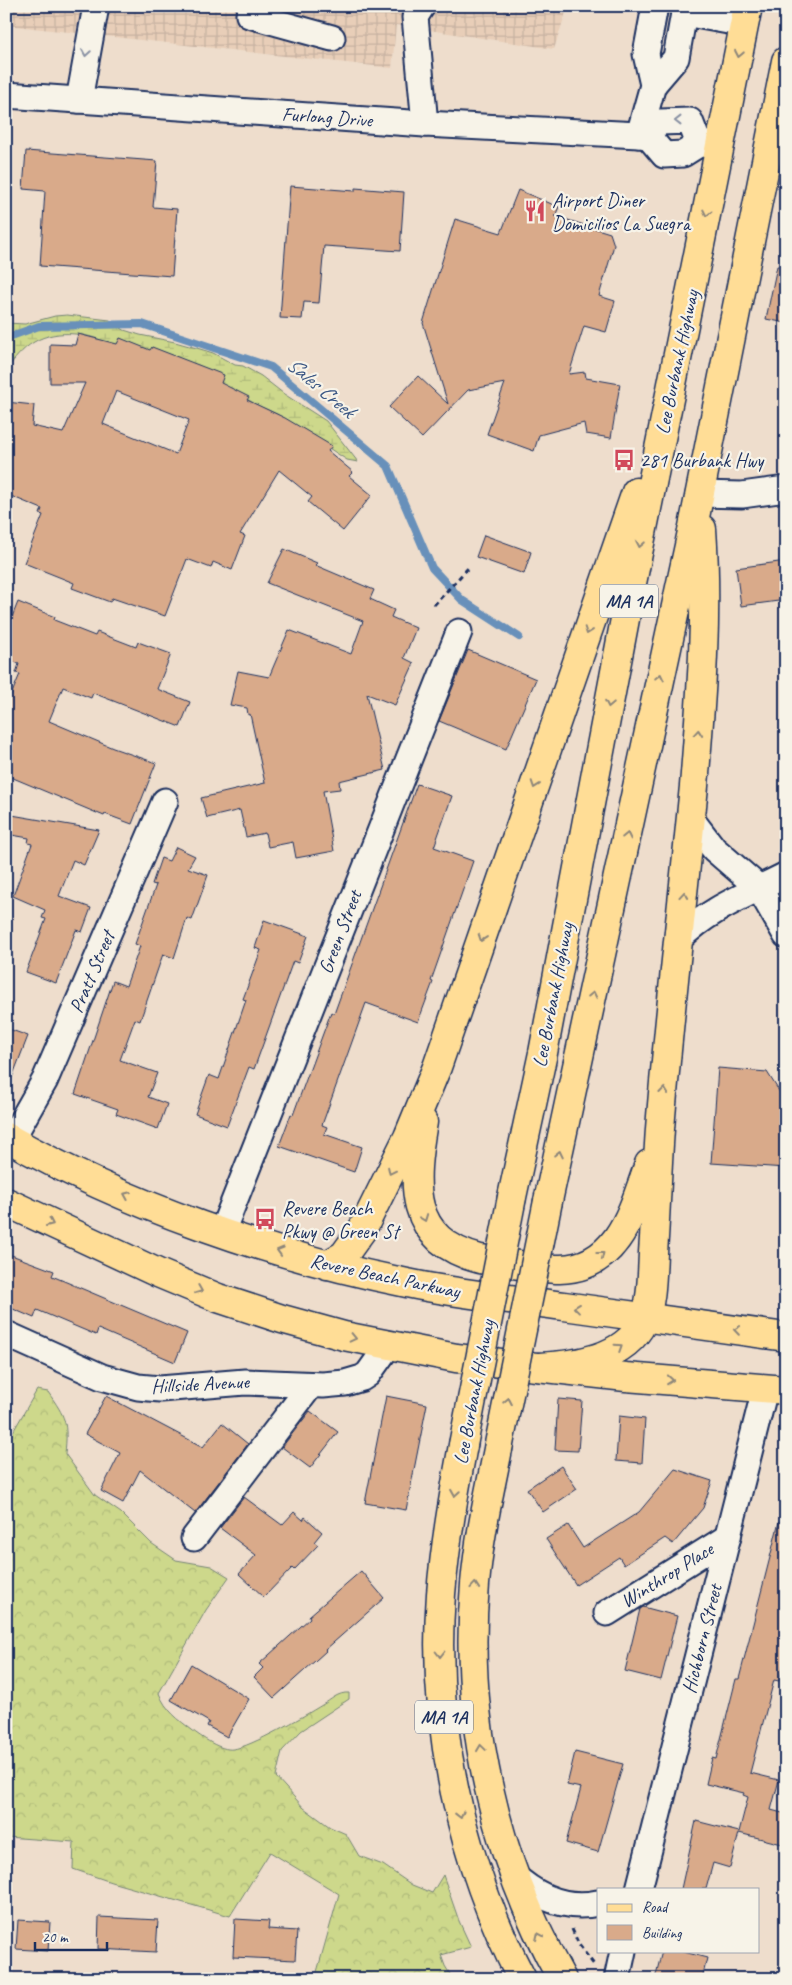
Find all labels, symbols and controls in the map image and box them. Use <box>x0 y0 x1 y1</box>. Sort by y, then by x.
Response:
one-way arrow <box>82 49 92 57</box>
one-way arrow <box>734 50 745 58</box>
street label: Furlong Drive <box>281 101 374 133</box>
one-way arrow <box>674 116 682 126</box>
place label: Airport Diner Domicilios La Suegra <box>552 188 692 236</box>
restaurant icon: Airport Diner Domicilios La Suegra <box>522 198 548 224</box>
one-way arrow <box>702 209 713 218</box>
street label: Lee Burbank Highway <box>650 287 705 436</box>
water label: Sales Creek <box>282 351 363 425</box>
bus stop icon: 281 Burbank Hwy <box>611 447 637 473</box>
place label: 281 Burbank Hwy <box>640 448 765 473</box>
one-way arrow <box>635 540 646 549</box>
road number: MA 1A <box>600 584 658 618</box>
one-way arrow <box>584 627 594 635</box>
one-way arrow <box>655 673 665 682</box>
one-way arrow <box>604 699 615 708</box>
one-way arrow <box>692 729 703 737</box>
one-way arrow <box>531 780 541 789</box>
one-way arrow <box>621 832 631 840</box>
street label: Green Street <box>313 885 368 977</box>
one-way arrow <box>678 891 689 899</box>
street label: Lee Burbank Highway <box>527 920 579 1069</box>
street label: Pratt Street <box>64 924 122 1017</box>
one-way arrow <box>478 934 488 942</box>
one-way arrow <box>587 990 597 999</box>
one-way arrow <box>658 1087 669 1095</box>
one-way arrow <box>553 1149 563 1158</box>
one-way arrow <box>387 1166 397 1175</box>
one-way arrow <box>123 1191 132 1202</box>
place label: Revere Beach Pkwy @ Green St <box>282 1196 402 1244</box>
bus stop icon: Revere Beach Pkwy @ Green St <box>252 1206 278 1232</box>
one-way arrow <box>418 1213 428 1222</box>
one-way arrow <box>45 1217 54 1227</box>
one-way arrow <box>276 1247 285 1257</box>
street label: Revere Beach Parkway <box>308 1248 463 1304</box>
one-way arrow <box>595 1252 604 1260</box>
one-way arrow <box>194 1284 202 1294</box>
one-way arrow <box>572 1303 581 1313</box>
street label: Lee Burbank Highway <box>448 1317 500 1466</box>
one-way arrow <box>733 1325 741 1336</box>
one-way arrow <box>349 1332 358 1343</box>
one-way arrow <box>613 1344 623 1353</box>
street label: Hillside Avenue <box>151 1369 251 1399</box>
one-way arrow <box>667 1375 675 1386</box>
one-way arrow <box>502 1397 513 1406</box>
one-way arrow <box>450 1488 460 1497</box>
street label: Winthrop Place <box>616 1536 719 1613</box>
street label: Hichborn Street <box>676 1580 728 1696</box>
one-way arrow <box>469 1581 480 1589</box>
one-way arrow <box>435 1650 445 1658</box>
road number: MA 1A <box>415 1700 473 1734</box>
one-way arrow <box>477 1743 487 1752</box>
one-way arrow <box>454 1810 465 1819</box>
legend <box>597 1888 760 1952</box>
text: Road <box>642 1898 669 1917</box>
scale bar <box>35 1920 108 1952</box>
text: Building <box>642 1924 682 1943</box>
text: 20 m <box>42 1928 69 1947</box>
one-way arrow <box>535 1932 545 1941</box>

